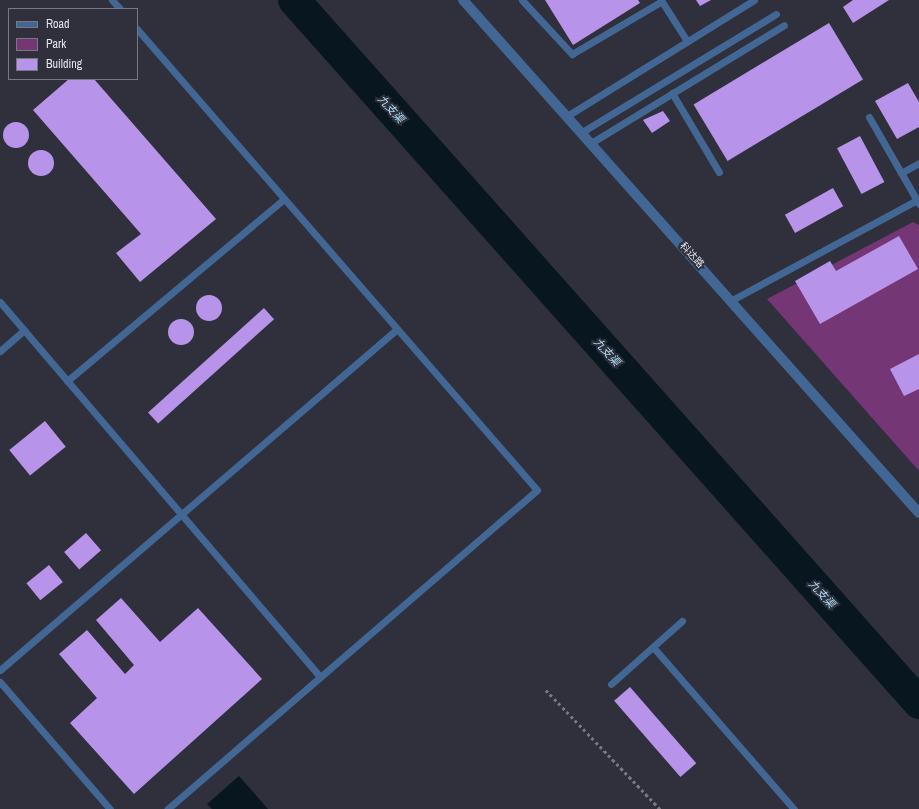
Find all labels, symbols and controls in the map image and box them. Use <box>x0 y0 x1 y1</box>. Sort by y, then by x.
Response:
legend <box>8 8 138 80</box>
text: Road <box>46 16 70 32</box>
text: Park <box>46 36 66 52</box>
text: Building <box>46 56 82 72</box>
water label: 九支渠 <box>375 92 407 126</box>
street label: 科达路 <box>678 240 706 270</box>
water label: 九支渠 <box>591 335 623 369</box>
water label: 九支渠 <box>806 577 838 611</box>

